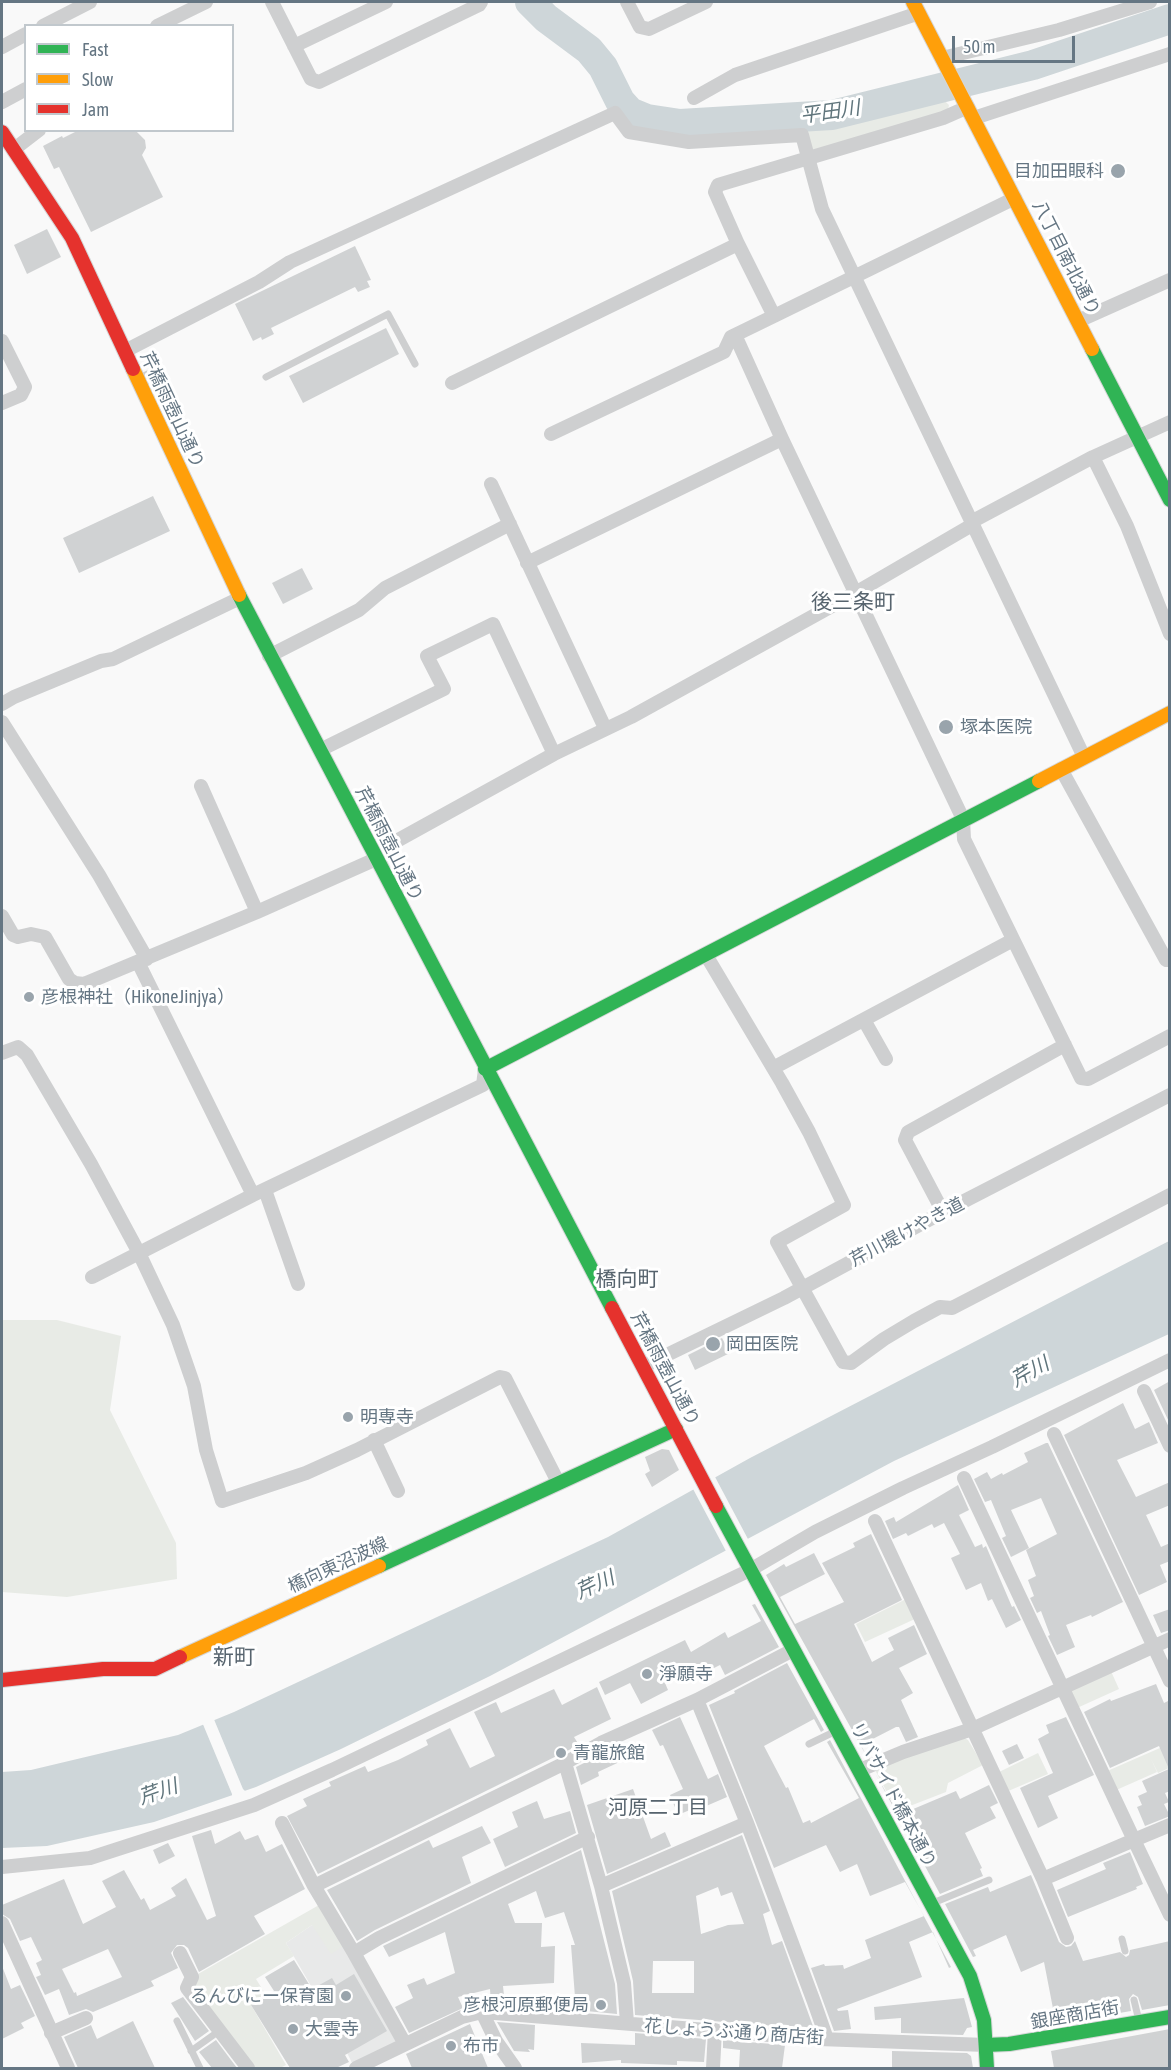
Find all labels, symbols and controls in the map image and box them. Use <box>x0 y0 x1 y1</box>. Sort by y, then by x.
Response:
legend <box>24 24 234 132</box>
scale bar <box>955 24 1078 62</box>
text: 50 m <box>963 36 995 57</box>
text: Fast <box>82 39 109 60</box>
text: Slow <box>82 69 113 90</box>
water label: 平田川 <box>799 96 861 128</box>
text: Jam <box>82 99 109 120</box>
place label: 目加田眼科 <box>1014 160 1104 182</box>
marker: 目加田眼科 <box>1109 162 1127 180</box>
street label: 八丁目南北通り <box>1028 197 1104 319</box>
street label: 芹橋雨壺山通り <box>136 348 208 472</box>
district label: 後三条町 <box>811 589 895 615</box>
place label: 塚本医院 <box>960 716 1032 738</box>
marker: 塚本医院 <box>937 718 955 736</box>
street label: 芹橋雨壺山通り <box>351 783 427 905</box>
place label: 彦根神社（HikoneJinjya） <box>41 986 235 1008</box>
marker: 彦根神社（HikoneJinjya） <box>22 990 36 1004</box>
street label: 芹川堤けやき道 <box>846 1193 968 1271</box>
district label: 橋向町 <box>596 1266 658 1292</box>
street label: 芹橋雨壺山通り <box>626 1308 704 1430</box>
place label: 岡田医院 <box>726 1333 798 1355</box>
marker: 岡田医院 <box>704 1335 722 1353</box>
water label: 芹川 <box>1007 1352 1053 1392</box>
place label: 明専寺 <box>360 1406 414 1428</box>
marker: 明専寺 <box>341 1410 355 1424</box>
street label: 橋向東沼波線 <box>284 1532 392 1598</box>
water label: 芹川 <box>572 1566 618 1604</box>
district label: 新町 <box>213 1644 255 1670</box>
place label: 淨願寺 <box>659 1663 713 1685</box>
marker: 淨願寺 <box>640 1667 654 1681</box>
street label: リバサイド橋本通り <box>845 1718 941 1872</box>
place label: 青龍旅館 <box>573 1742 645 1764</box>
marker: 青龍旅館 <box>554 1746 568 1760</box>
water label: 芹川 <box>135 1774 181 1810</box>
district label: 河原二丁目 <box>608 1796 708 1820</box>
place label: るんびにー保育園 <box>190 1985 334 2007</box>
marker: るんびにー保育園 <box>339 1989 353 2003</box>
place label: 彦根河原郵便局 <box>463 1994 589 2016</box>
street label: 銀座商店街 <box>1029 1997 1121 2033</box>
marker: 彦根河原郵便局 <box>594 1998 608 2012</box>
street label: 花しょうぶ通り商店街 <box>643 2015 825 2049</box>
place label: 大雲寺 <box>305 2018 359 2040</box>
marker: 大雲寺 <box>286 2022 300 2036</box>
place label: 布市 <box>463 2035 499 2057</box>
marker: 布市 <box>444 2039 458 2053</box>

